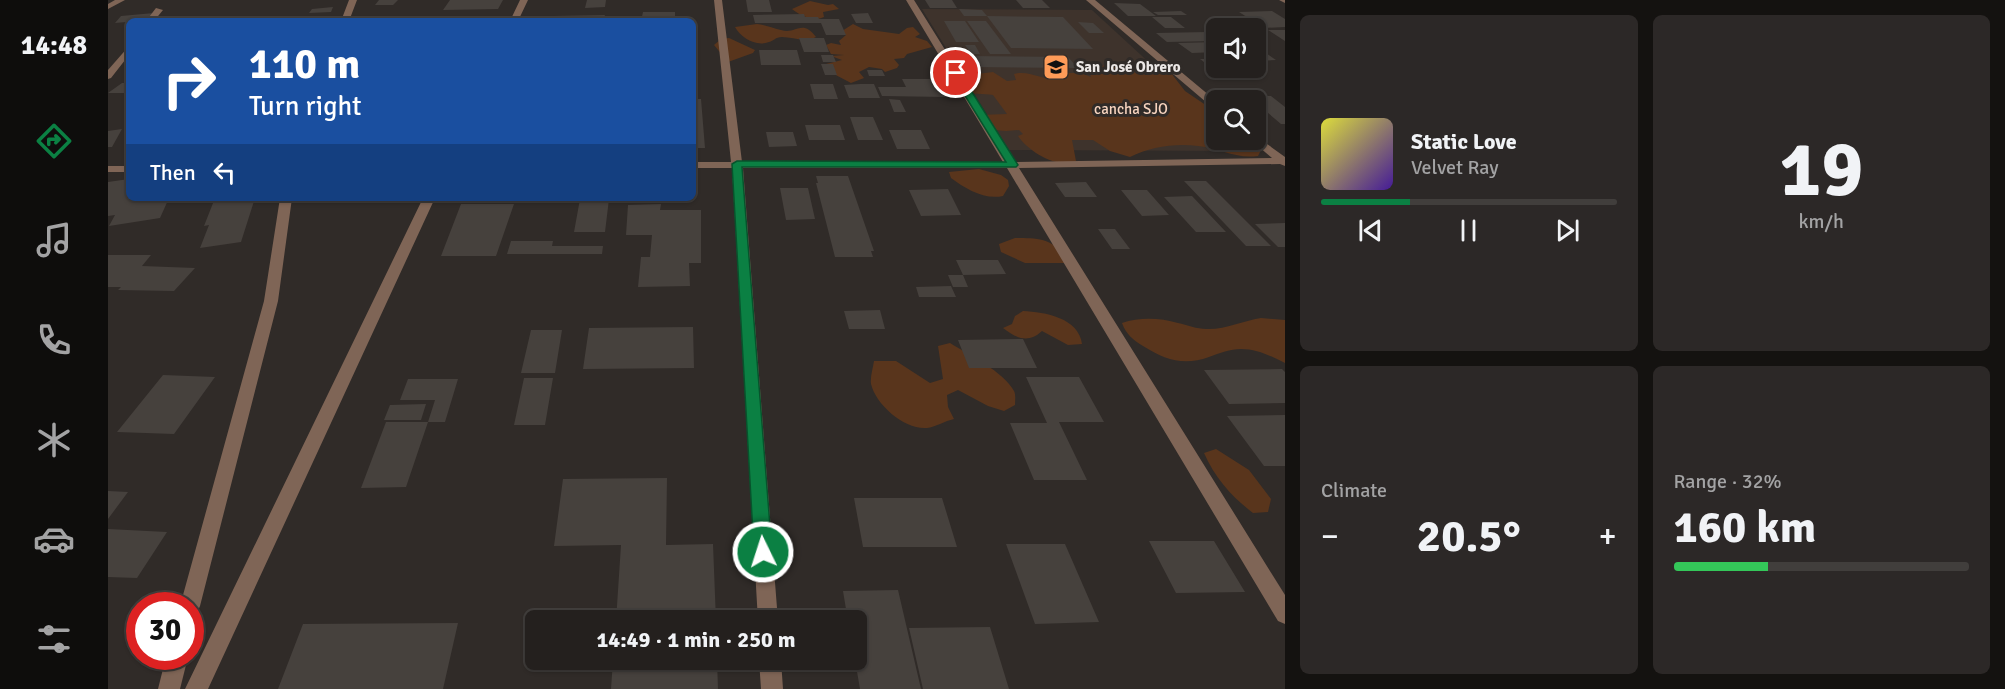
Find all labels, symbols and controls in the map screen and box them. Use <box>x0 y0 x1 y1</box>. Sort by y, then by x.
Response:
map controls <box>1206 18 1266 150</box>
button: sound <box>1206 18 1266 78</box>
text: 14:48 <box>21 29 87 62</box>
text: 110 m <box>249 39 360 90</box>
icon: right <box>150 42 228 120</box>
pin <box>930 47 981 98</box>
school or university icon: San José Obrero <box>1041 52 1071 82</box>
icon: arrive <box>939 56 972 89</box>
place label: San José Obrero <box>1076 58 1181 76</box>
text: Turn right <box>249 90 362 123</box>
button: search <box>1206 90 1266 150</box>
park label: cancha SJO <box>1094 100 1168 118</box>
icon: directions <box>33 120 75 162</box>
text: 19 <box>1779 122 1863 218</box>
text: Static Love <box>1411 128 1517 155</box>
text: Velvet Ray <box>1411 155 1499 180</box>
icon: left <box>208 156 241 189</box>
text: Then <box>150 159 196 186</box>
text: km/h <box>1799 209 1844 234</box>
icon: previous <box>1354 214 1387 247</box>
icon: pause <box>1452 214 1485 247</box>
icon: next <box>1551 214 1584 247</box>
icon: music <box>33 219 75 261</box>
icon: phone <box>33 319 75 361</box>
icon: climate <box>33 419 75 461</box>
text: Range · 32% <box>1674 469 1782 494</box>
text: Climate <box>1321 478 1387 503</box>
text: 160 km <box>1674 500 1816 555</box>
text: 20.5° <box>1417 509 1521 564</box>
text: − <box>1321 516 1339 557</box>
text: + <box>1599 516 1616 557</box>
icon: car <box>33 518 75 560</box>
position arrow <box>731 520 795 584</box>
speed limit sign: 30 <box>126 592 204 670</box>
icon: filters <box>33 618 75 660</box>
text: 14:49 · 1 min · 250 m <box>596 626 796 653</box>

